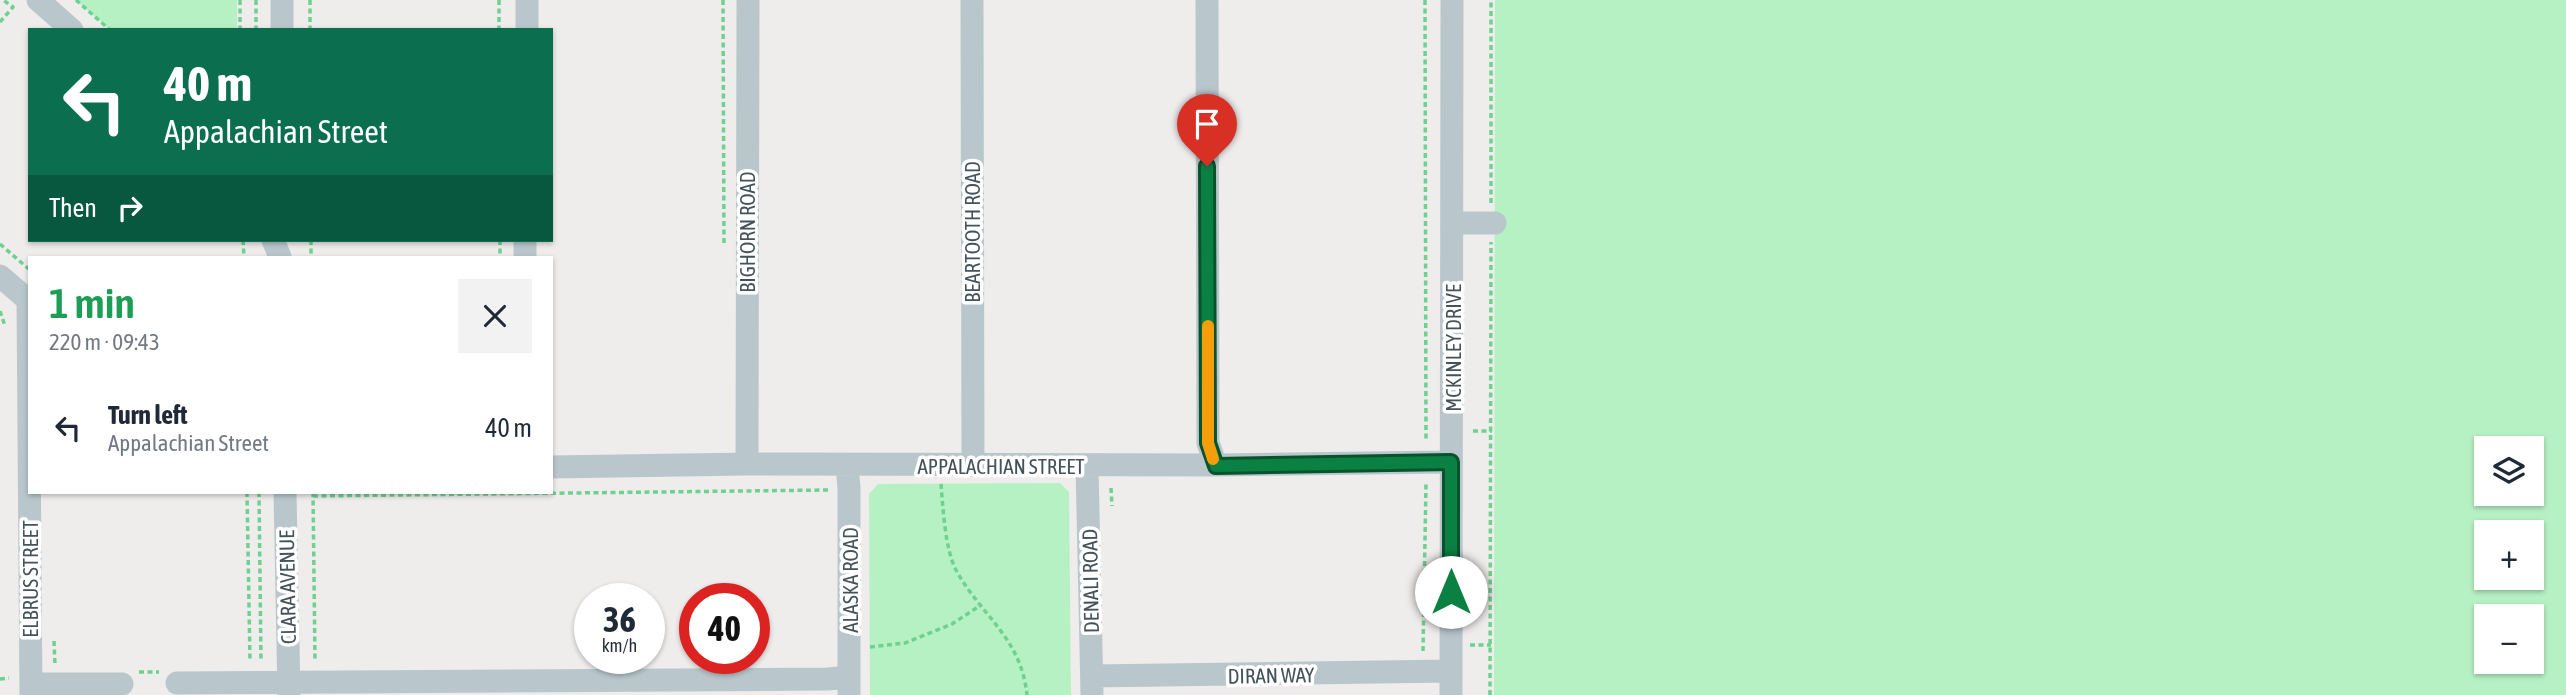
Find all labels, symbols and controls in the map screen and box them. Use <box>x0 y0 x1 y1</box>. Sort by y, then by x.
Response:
text: 40 m <box>164 55 252 111</box>
icon: left <box>49 56 140 147</box>
pin <box>1177 94 1237 166</box>
icon: arrive <box>1188 105 1226 143</box>
text: Appalachian Street <box>164 113 388 150</box>
street label: BEARTOOTH ROAD <box>960 161 984 303</box>
street label: BIGHORN ROAD <box>735 171 759 293</box>
icon: right <box>111 189 149 227</box>
text: Then <box>49 193 97 223</box>
text: 1 min <box>49 279 135 327</box>
button: close <box>458 279 532 353</box>
street label: MCKINLEY DRIVE <box>1441 284 1465 412</box>
text: 220 m · 09:43 <box>49 329 160 355</box>
text: Turn left <box>108 400 188 430</box>
icon: left <box>49 409 87 447</box>
text: 40 m <box>485 413 532 443</box>
text: Appalachian Street <box>108 430 269 456</box>
map controls <box>2474 436 2544 674</box>
button: layers <box>2474 436 2544 506</box>
street label: APPALACHIAN STREET <box>918 454 1084 478</box>
street label: ELBRUS STREET <box>18 520 42 638</box>
button: + <box>2474 520 2544 590</box>
street label: ALASKA ROAD <box>838 527 862 633</box>
street label: DENALI ROAD <box>1077 529 1103 633</box>
street label: CLARA AVENUE <box>274 530 300 644</box>
position arrow <box>1414 555 1488 629</box>
speed limit sign: 40 <box>679 583 770 674</box>
text: 36 <box>603 599 636 639</box>
button: − <box>2474 604 2544 674</box>
text: km/h <box>602 635 637 656</box>
street label: DIRAN WAY <box>1228 662 1315 688</box>

